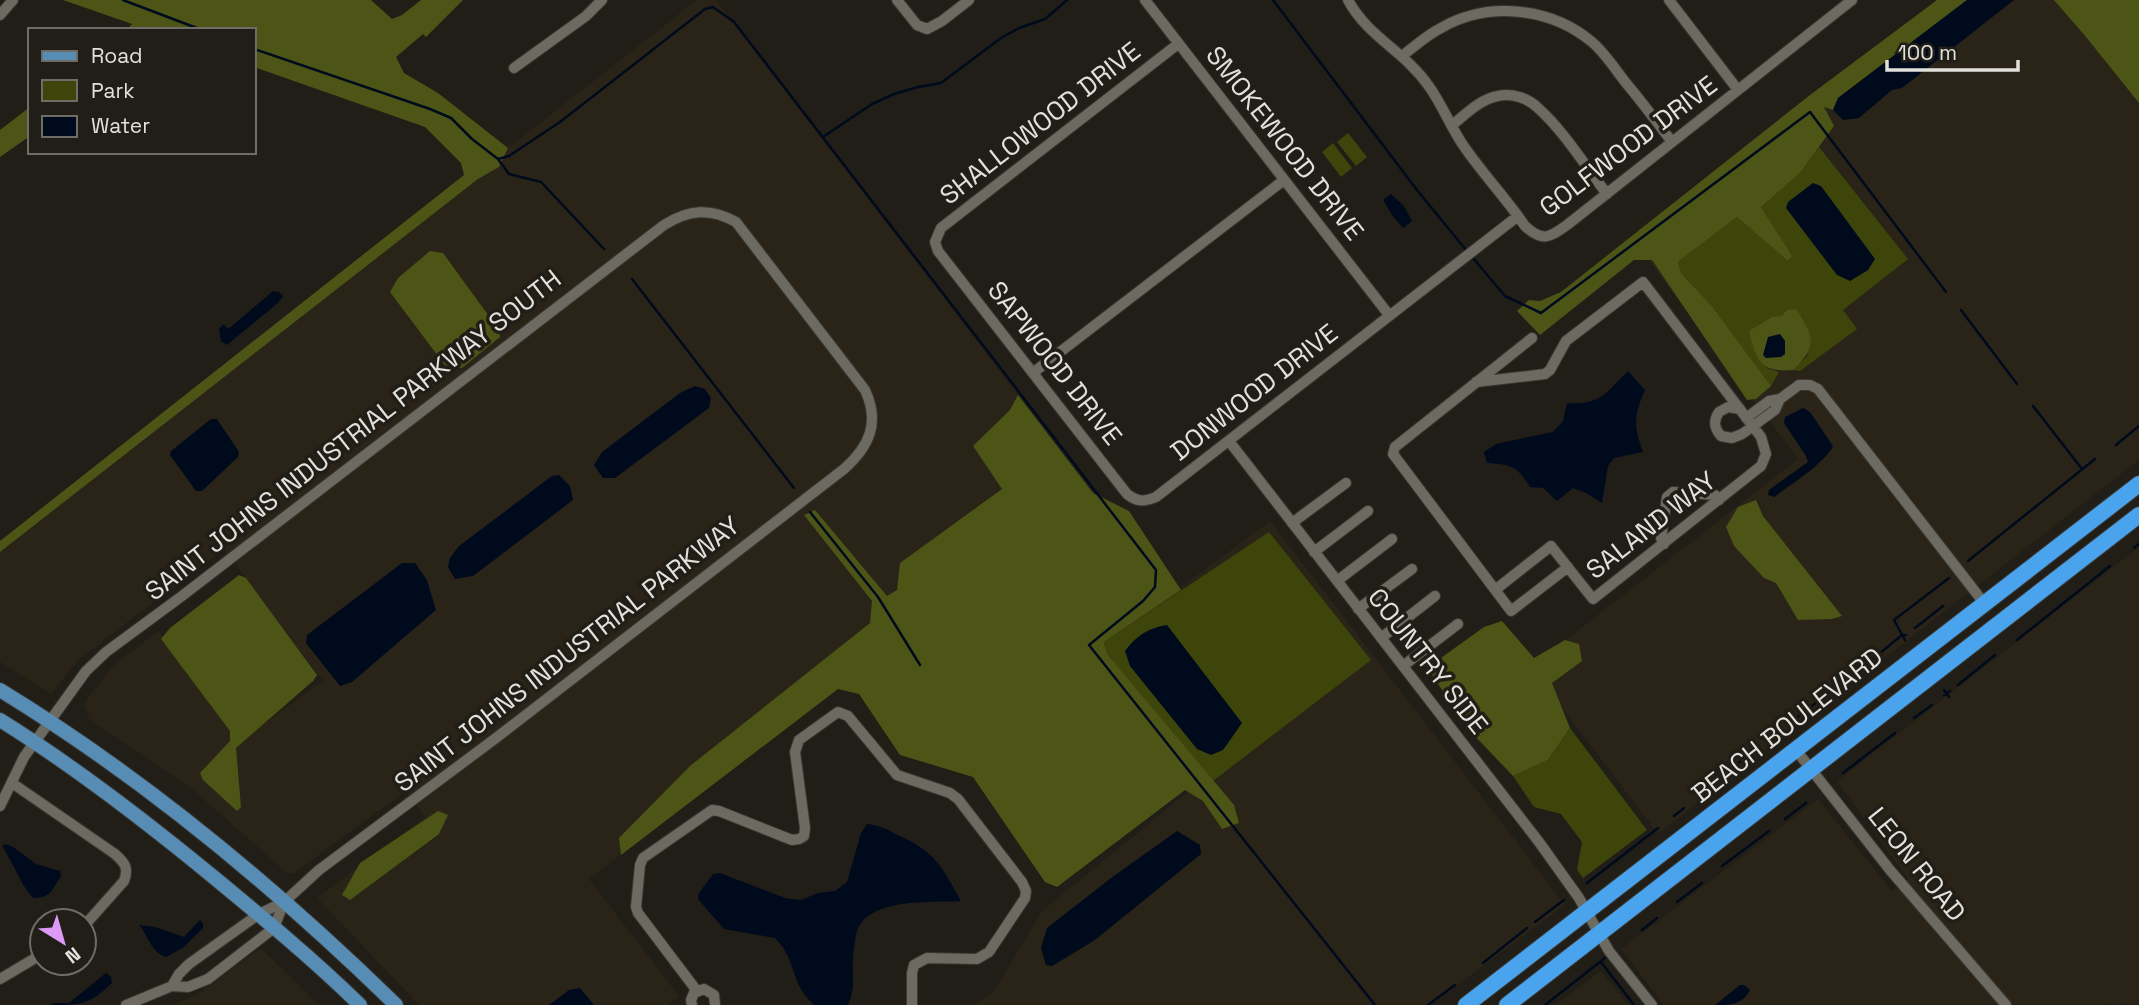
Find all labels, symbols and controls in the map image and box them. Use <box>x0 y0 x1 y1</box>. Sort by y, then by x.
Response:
legend <box>28 28 256 154</box>
scale bar <box>1887 28 2018 72</box>
street label: SHALLOWOOD DRIVE <box>933 34 1147 212</box>
street label: SMOKEWOOD DRIVE <box>1198 39 1372 247</box>
text: 100 m <box>1898 39 1957 66</box>
text: Road <box>91 42 143 69</box>
street label: GOLFWOOD DRIVE <box>1532 68 1724 224</box>
text: Park <box>91 77 135 104</box>
text: Water <box>91 112 150 139</box>
street label: SAINT JOHNS INDUSTRIAL PARKWAY SOUTH <box>138 262 568 608</box>
street label: SAPWOOD DRIVE <box>980 274 1130 452</box>
street label: DONWOOD DRIVE <box>1163 316 1345 468</box>
street label: SALAND WAY <box>1579 463 1723 586</box>
street label: SAINT JOHNS INDUSTRIAL PARKWAY <box>387 508 747 800</box>
street label: COUNTRY SIDE <box>1360 581 1496 741</box>
street label: BEACH BOULEVARD <box>1684 640 1890 810</box>
street label: LEON ROAD <box>1861 800 1973 928</box>
north arrow <box>28 907 98 977</box>
text: N <box>60 941 86 969</box>

